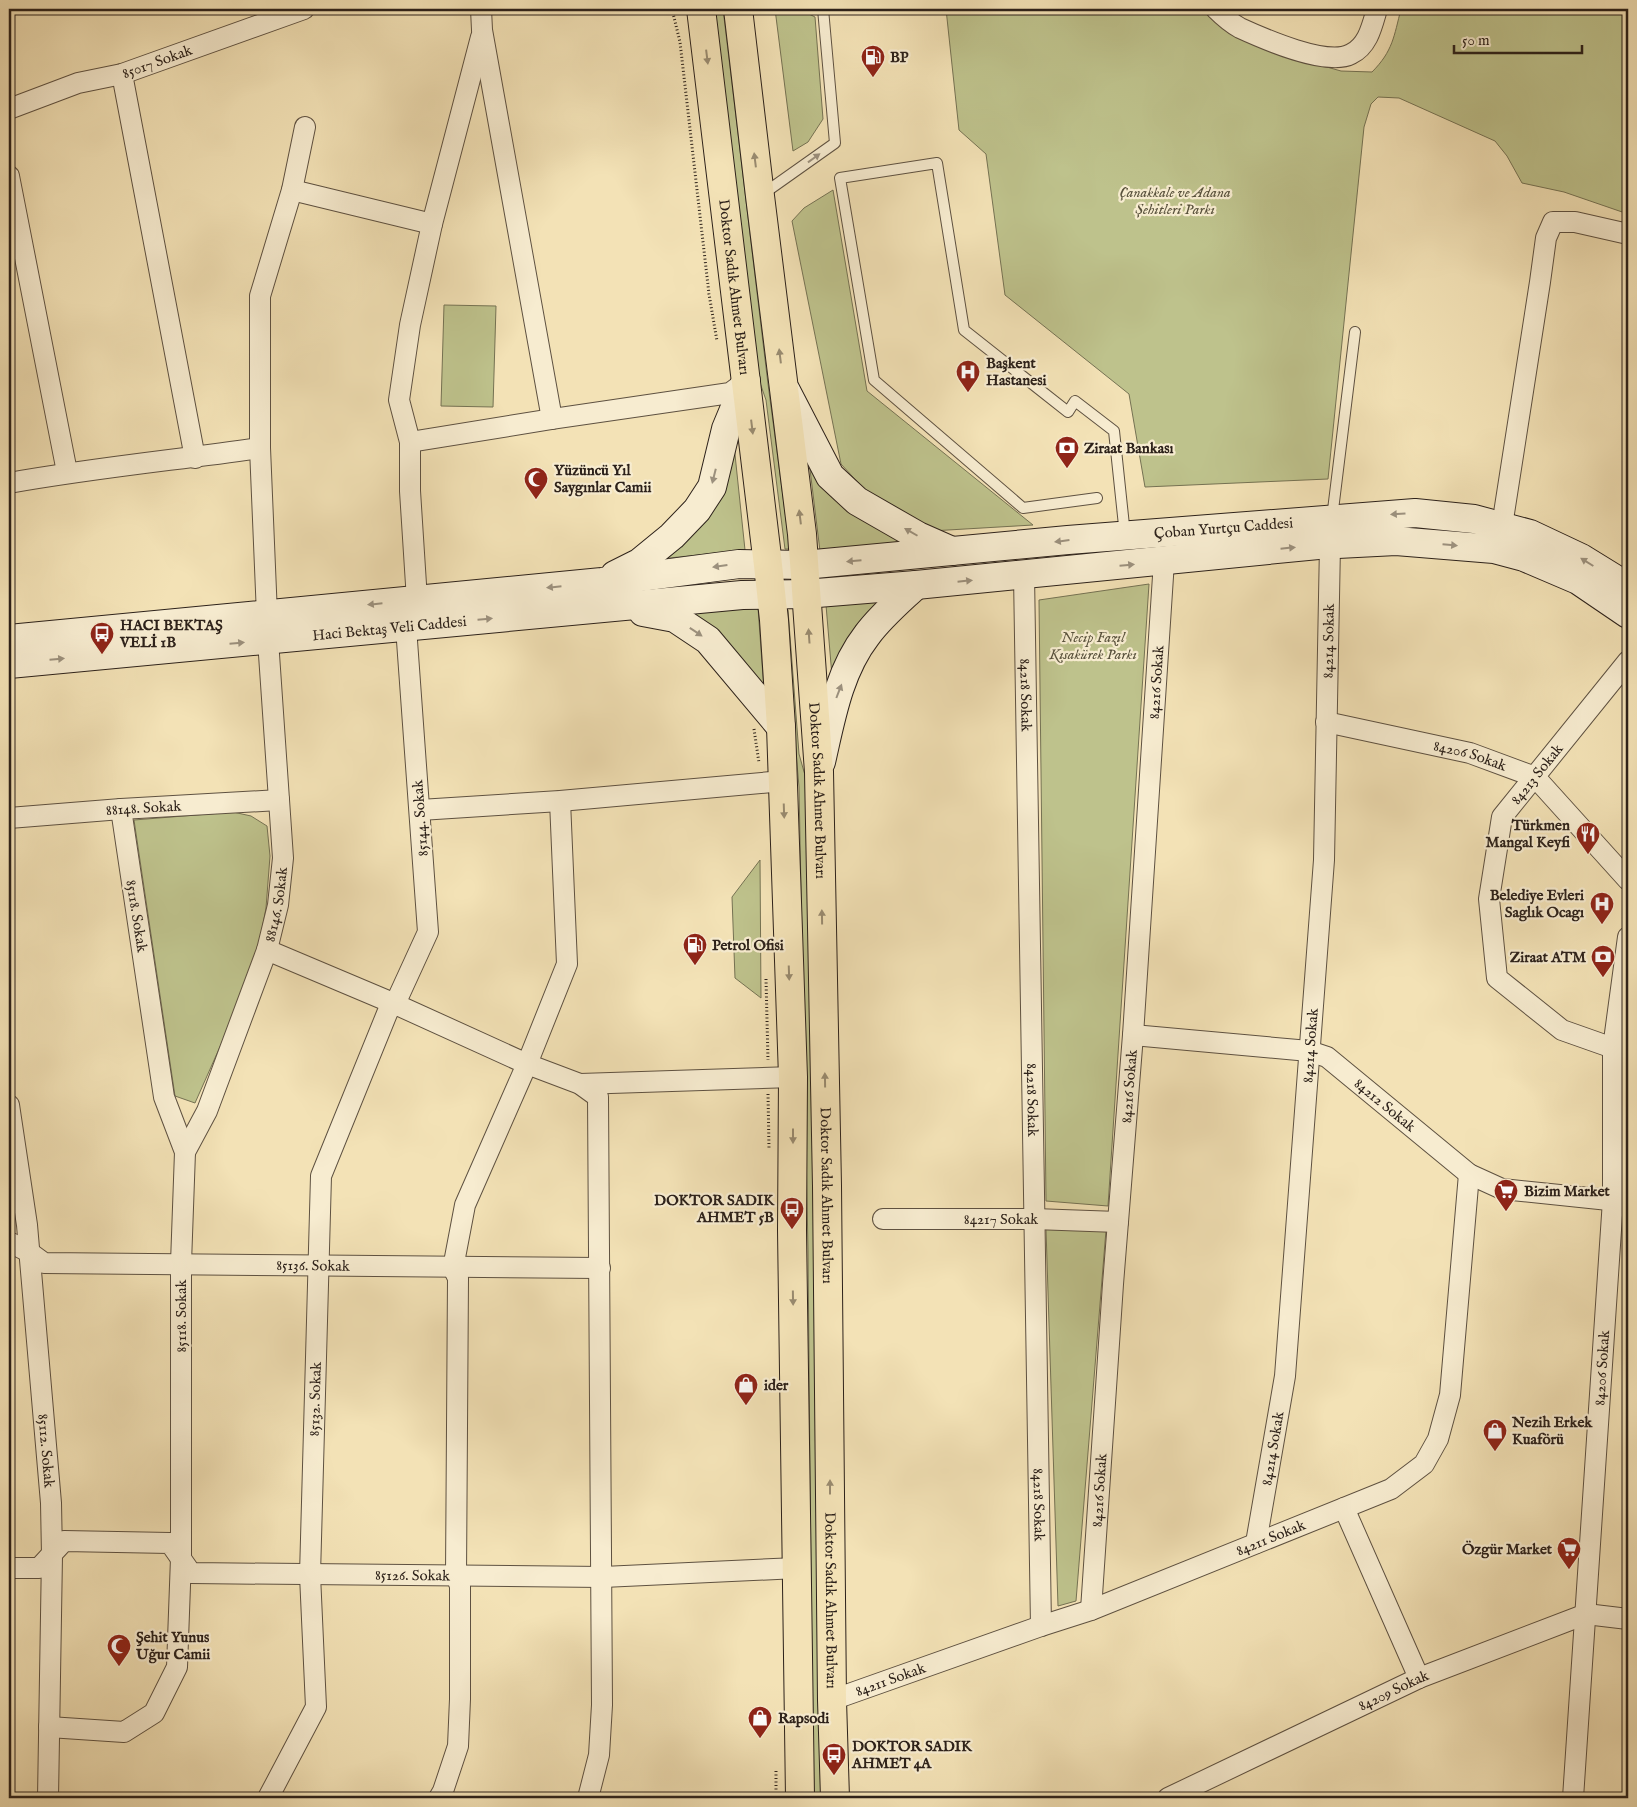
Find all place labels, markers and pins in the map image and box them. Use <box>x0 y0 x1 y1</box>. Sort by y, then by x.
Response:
fuel station icon: BP <box>860 44 886 78</box>
place label: BP <box>890 48 909 67</box>
place label: Başkent Hastanesi <box>986 354 1046 390</box>
hospital icon: Başkent Hastanesi <box>955 359 981 393</box>
bank icon: Ziraat Bankası <box>1054 435 1080 469</box>
place label: Ziraat Bankası <box>1084 439 1174 458</box>
place label: Yüzüncü Yıl Saygınlar Camii <box>554 461 651 497</box>
mosque icon: Yüzüncü Yıl Saygınlar Camii <box>523 466 549 500</box>
place label: HACI BEKTAŞ VELİ 1B <box>119 616 223 652</box>
bus stop icon: HACI BEKTAŞ VELİ 1B <box>89 621 115 655</box>
place label: Türkmen Mangal Keyfi <box>1486 816 1570 852</box>
restaurant icon: Türkmen Mangal Keyfi <box>1575 821 1601 855</box>
place label: Belediye Evleri Saglık Ocagı <box>1490 886 1584 922</box>
hospital icon: Belediye Evleri Saglık Ocagı <box>1589 891 1615 925</box>
fuel station icon: Petrol Ofisi <box>682 932 708 966</box>
place label: Petrol Ofisi <box>712 936 784 955</box>
bank icon: Ziraat ATM <box>1590 944 1616 978</box>
place label: Ziraat ATM <box>1510 948 1586 967</box>
supermarket icon: Bizim Market <box>1493 1178 1519 1212</box>
place label: Bizim Market <box>1524 1182 1611 1201</box>
place label: DOKTOR SADIK AHMET 5B <box>654 1191 775 1227</box>
bus stop icon: DOKTOR SADIK AHMET 5B <box>779 1196 805 1230</box>
shop icon: ider <box>733 1372 759 1406</box>
place label: ider <box>764 1376 789 1395</box>
place label: Nezih Erkek Kuaförü <box>1511 1413 1593 1449</box>
shop icon: Nezih Erkek Kuaförü <box>1482 1418 1508 1452</box>
supermarket icon: Özgür Market <box>1556 1536 1582 1570</box>
place label: Özgür Market <box>1462 1540 1553 1559</box>
place label: Şehit Yunus Uğur Camii <box>135 1628 210 1664</box>
mosque icon: Şehit Yunus Uğur Camii <box>106 1633 132 1667</box>
shop icon: Rapsodi <box>747 1705 773 1739</box>
place label: Rapsodi <box>778 1709 829 1728</box>
place label: DOKTOR SADIK AHMET 4A <box>851 1737 973 1773</box>
bus stop icon: DOKTOR SADIK AHMET 4A <box>821 1742 847 1776</box>

